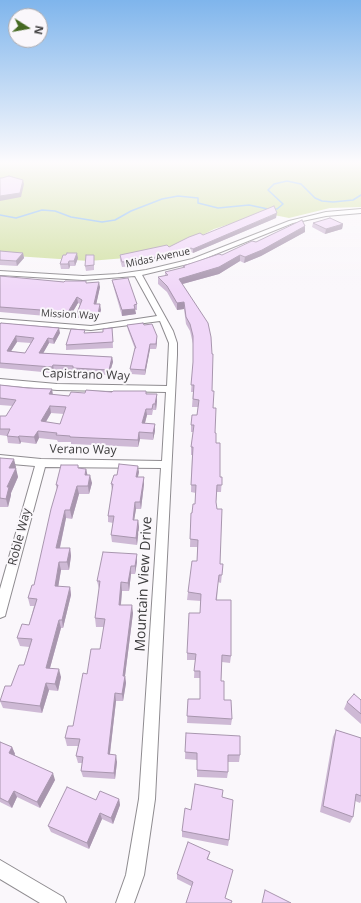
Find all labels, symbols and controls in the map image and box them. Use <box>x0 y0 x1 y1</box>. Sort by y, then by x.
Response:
north arrow <box>8 8 48 48</box>
text: N <box>31 24 48 36</box>
street label: Midas Avenue <box>125 245 191 271</box>
street label: Mission Way <box>41 307 99 323</box>
street label: Capistrano Way <box>42 366 130 384</box>
street label: Verano Way <box>49 442 117 458</box>
street label: Roble Way <box>5 507 35 567</box>
street label: Mountain View Drive <box>132 516 156 652</box>

